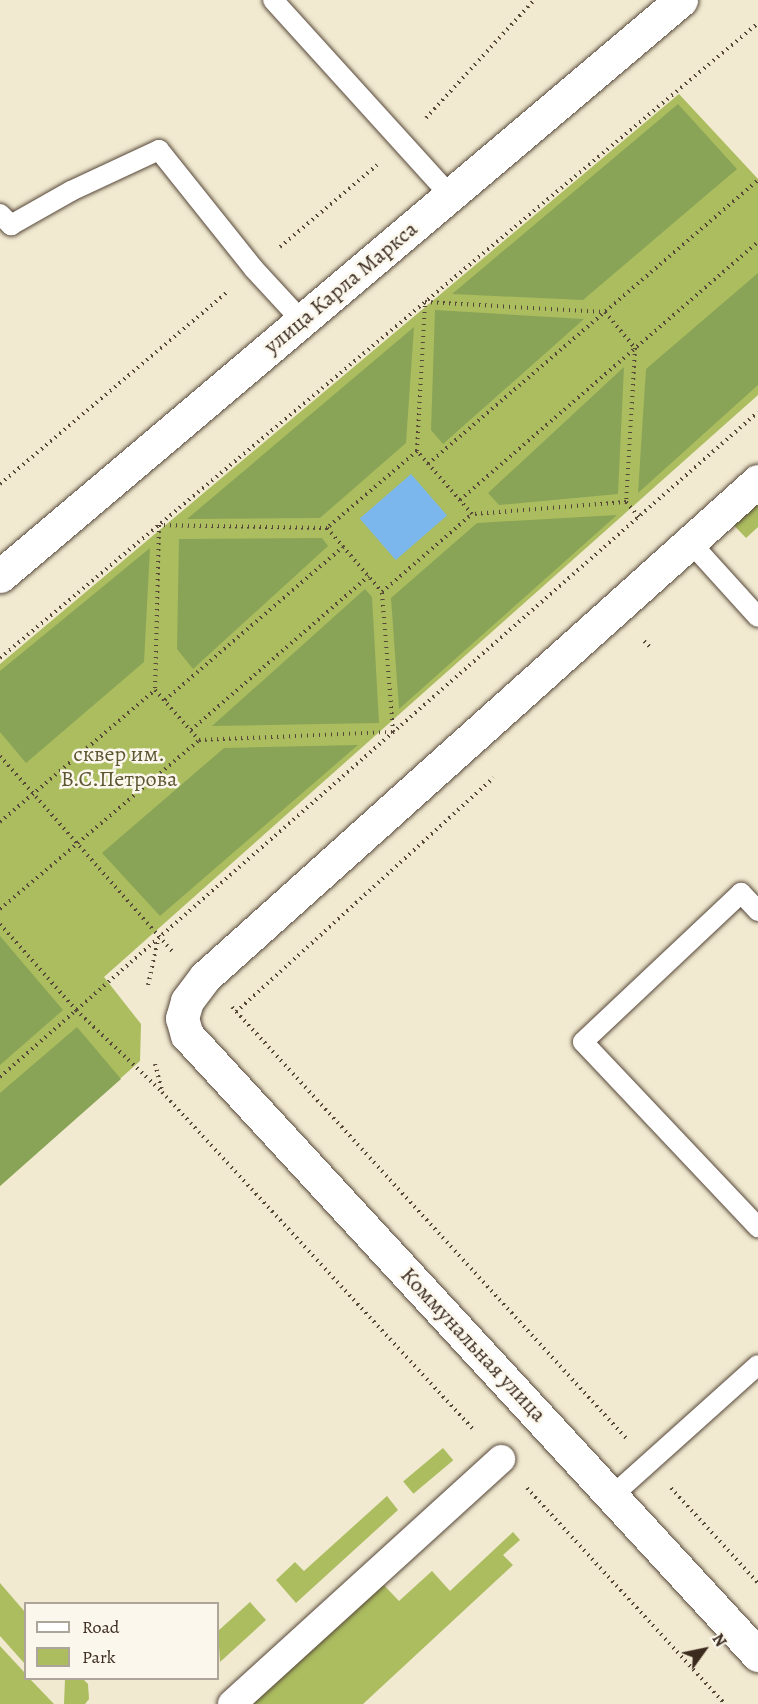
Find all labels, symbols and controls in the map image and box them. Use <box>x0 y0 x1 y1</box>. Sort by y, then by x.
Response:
street label: улица Карла Маркса <box>259 216 423 360</box>
park label: сквер им. В.С.Петрова <box>61 741 177 792</box>
street label: Коммунальная улица <box>395 1262 551 1428</box>
legend <box>24 1602 219 1680</box>
text: Road <box>82 1615 119 1639</box>
north arrow <box>674 1620 734 1680</box>
text: N <box>707 1629 731 1651</box>
text: Park <box>82 1645 116 1669</box>

